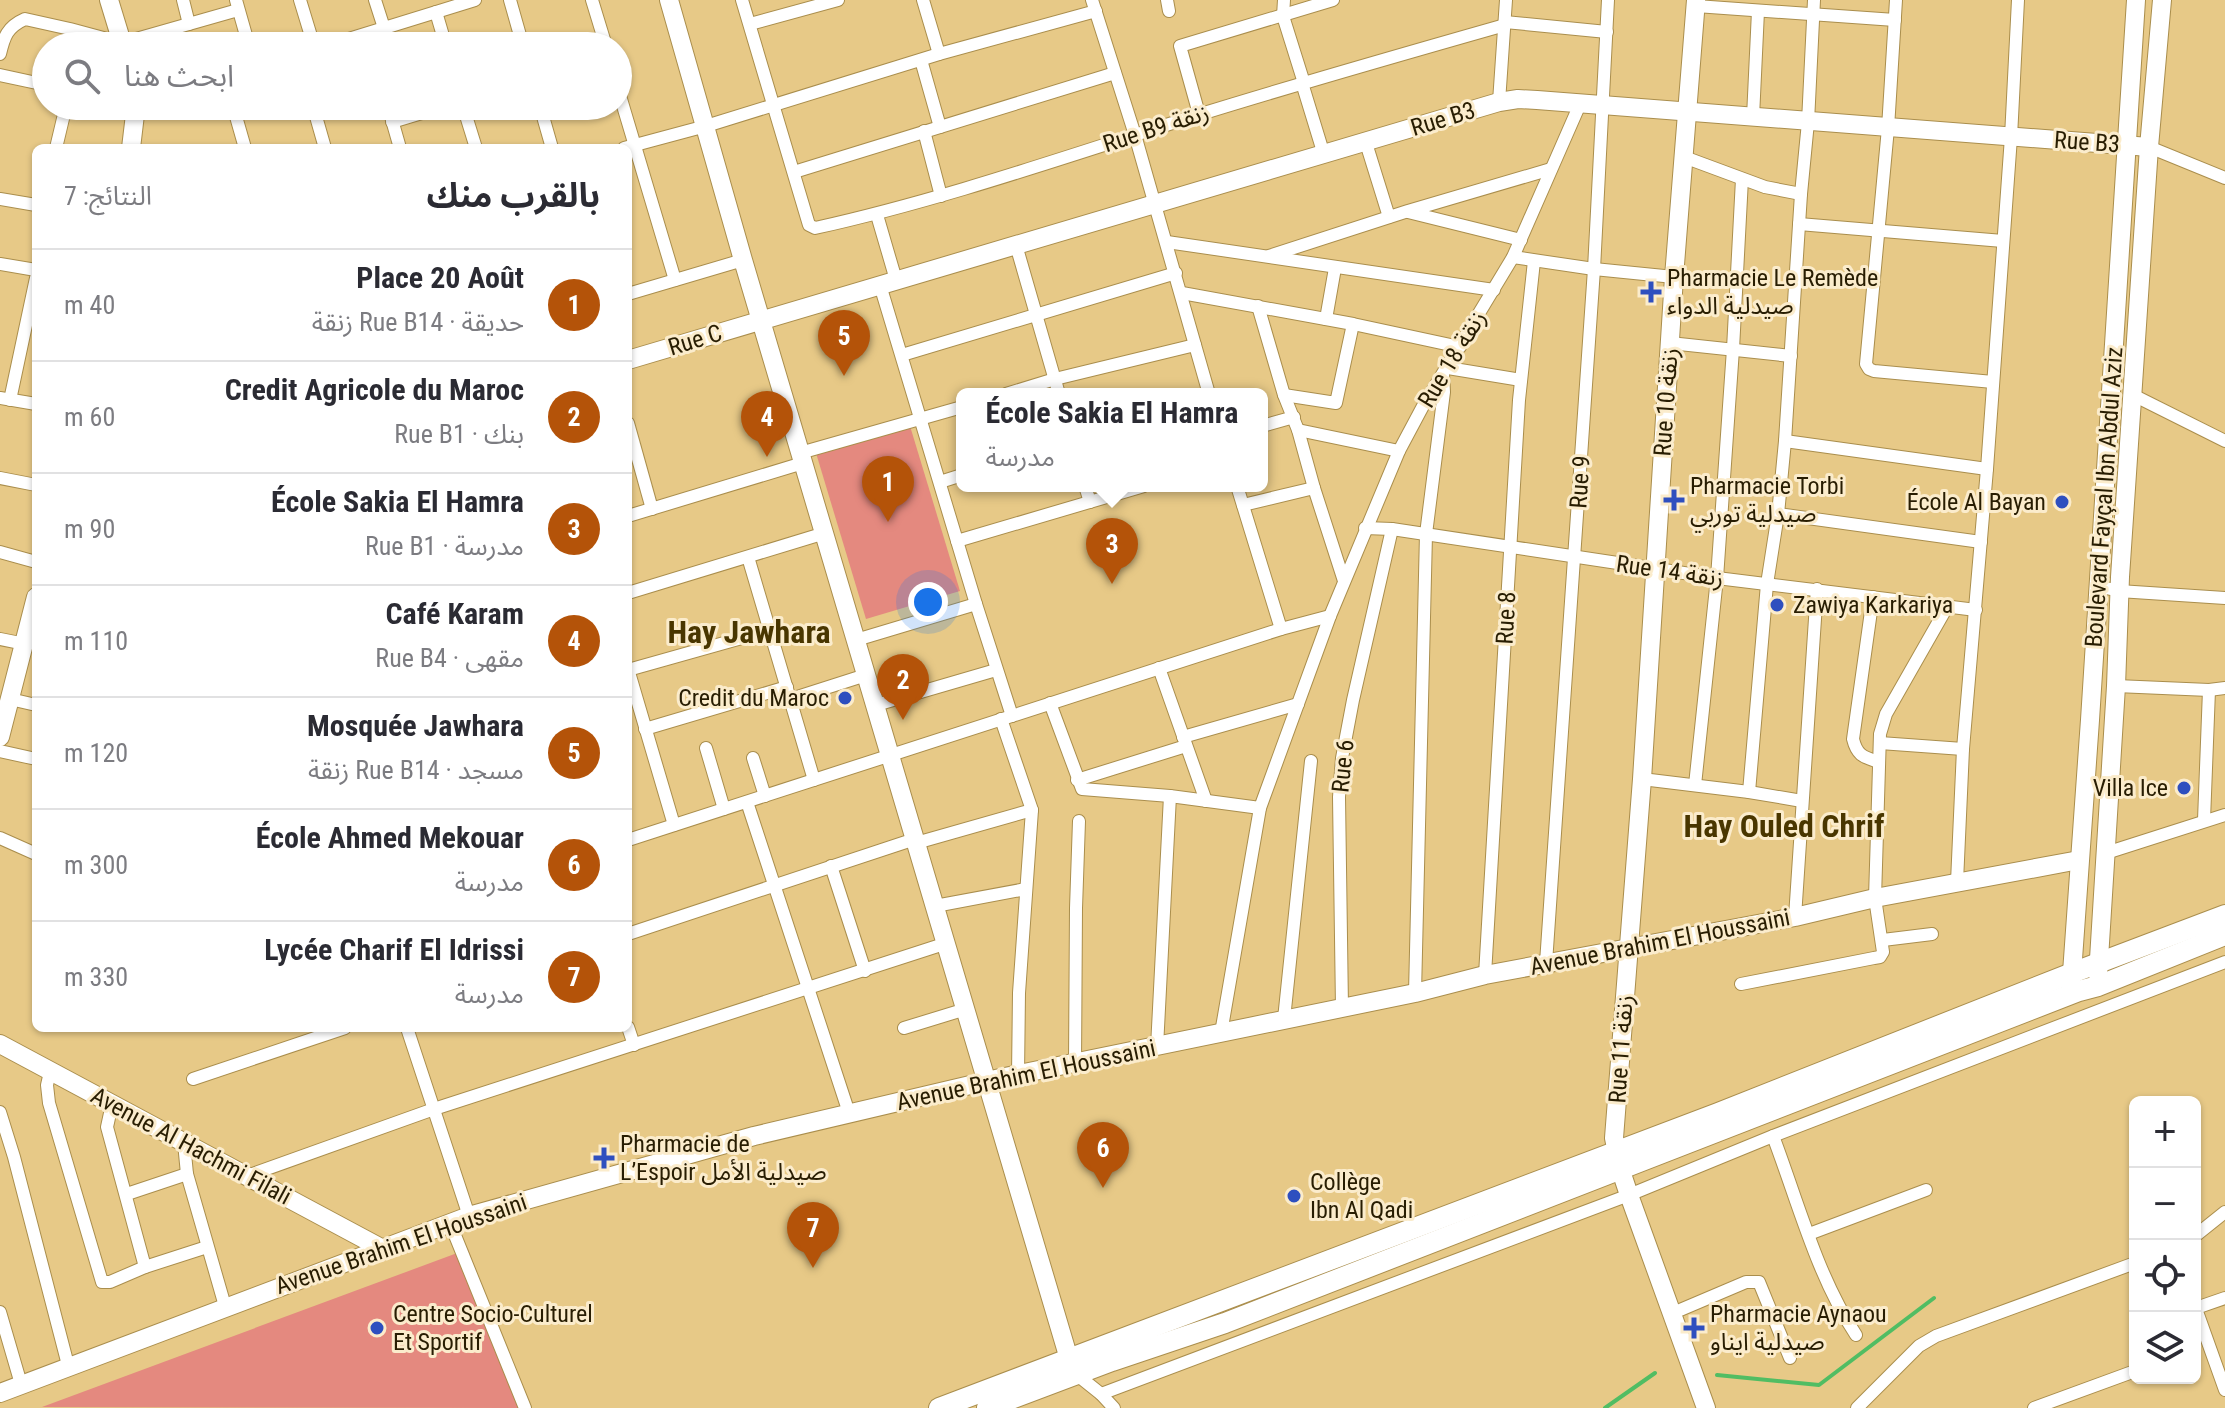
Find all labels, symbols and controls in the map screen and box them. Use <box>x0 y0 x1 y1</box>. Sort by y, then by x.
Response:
search box <box>32 32 632 120</box>
icon: search <box>60 54 104 98</box>
text: ابحث هنا <box>124 58 234 93</box>
street label: Rue B3 <box>1407 96 1479 142</box>
street label: Rue B9 زنقة <box>1100 98 1212 158</box>
street label: Rue B3 <box>2053 126 2121 158</box>
text: بالقرب منك <box>426 175 600 215</box>
text: النتائج: 7 <box>64 181 152 211</box>
text: Place 20 Août <box>356 260 524 295</box>
place label: Pharmacie Le Remède صيدلية الدواء <box>1667 264 1878 320</box>
marker: Pharmacie Le Remède صيدلية الدواء <box>1642 283 1660 301</box>
text: 40 m <box>64 290 115 320</box>
text: 1 <box>567 290 581 320</box>
street label: Rue 18 زنقة <box>1412 305 1492 413</box>
text: حديقة · Rue B14 زنقة <box>312 307 524 337</box>
pin: 5 <box>818 310 870 376</box>
street label: Rue C <box>665 319 725 361</box>
street label: Boulevard Fayçal Ibn Abdul Aziz <box>2080 346 2128 648</box>
street label: Rue 10 زنقة <box>1648 347 1684 457</box>
text: Credit Agricole du Maroc <box>225 372 524 407</box>
popup <box>956 388 1268 492</box>
pin: 4 <box>741 391 793 457</box>
text: École Sakia El Hamra <box>986 395 1238 430</box>
text: 60 m <box>64 402 115 432</box>
text: 2 <box>567 402 581 432</box>
text: بنك · Rue B1 <box>394 419 524 449</box>
text: مدرسة <box>986 442 1055 472</box>
street label: Rue 9 <box>1564 455 1596 509</box>
pin: 1 <box>862 456 914 522</box>
place label: Pharmacie Torbi صيدلية توربي <box>1690 472 1844 533</box>
text: École Sakia El Hamra <box>271 484 524 519</box>
place label: École Al Bayan <box>1907 488 2046 516</box>
marker: Pharmacie Torbi صيدلية توربي <box>1665 491 1683 509</box>
marker: École Al Bayan <box>2053 493 2071 511</box>
text: 90 m <box>64 514 115 544</box>
text: 3 <box>567 514 581 544</box>
pin: 3 <box>1086 518 1138 584</box>
text: مدرسة · Rue B1 <box>365 531 524 561</box>
street label: Rue 14 زنقة <box>1614 550 1726 592</box>
your location <box>908 582 948 622</box>
street label: Rue 8 <box>1491 591 1521 645</box>
place label: Zawiya Karkariya <box>1793 591 1953 619</box>
text: Café Karam <box>385 596 524 631</box>
marker: Zawiya Karkariya <box>1768 596 1786 614</box>
district label: Hay Jawhara <box>667 613 831 651</box>
text: 110 m <box>64 626 128 656</box>
text: 4 <box>567 626 581 656</box>
text: مقهى · Rue B4 <box>375 643 524 673</box>
pin: 2 <box>877 654 929 720</box>
place label: Credit du Maroc <box>678 684 829 712</box>
marker: Credit du Maroc <box>836 689 854 707</box>
text: Mosquée Jawhara <box>307 708 524 743</box>
text: 120 m <box>64 738 128 768</box>
text: 5 <box>567 738 581 768</box>
street label: Rue 6 <box>1326 738 1360 794</box>
text: مسجد · Rue B14 زنقة <box>308 755 524 785</box>
place label: Villa Ice <box>2093 774 2168 802</box>
marker: Villa Ice <box>2175 779 2193 797</box>
district label: Hay Ouled Chrif <box>1684 807 1885 845</box>
text: École Ahmed Mekouar <box>256 820 524 855</box>
text: 300 m <box>64 850 128 880</box>
text: 6 <box>567 850 581 880</box>
text: مدرسة <box>455 867 524 897</box>
street label: Avenue Brahim El Houssaini <box>1528 903 1792 981</box>
text: Lycée Charif El Idrissi <box>264 932 524 967</box>
text: 330 m <box>64 962 128 992</box>
text: 7 <box>567 962 581 992</box>
text: مدرسة <box>455 979 524 1009</box>
street label: Rue 11 زنقة <box>1603 994 1639 1104</box>
street label: Avenue Brahim El Houssaini <box>894 1034 1158 1116</box>
street label: Avenue Al Hachmi Filali <box>86 1081 296 1211</box>
map controls <box>2129 1096 2201 1384</box>
button: + <box>2129 1096 2201 1168</box>
pin: 6 <box>1077 1122 1129 1188</box>
place label: Pharmacie de L’Espoir صيدلية الأمل <box>620 1130 827 1186</box>
marker: Pharmacie de L’Espoir صيدلية الأمل <box>595 1149 613 1167</box>
place label: Collège Ibn Al Qadi <box>1310 1168 1413 1224</box>
button: − <box>2129 1168 2201 1240</box>
marker: Collège Ibn Al Qadi <box>1285 1187 1303 1205</box>
street label: Avenue Brahim El Houssaini <box>272 1188 530 1300</box>
pin: 7 <box>787 1202 839 1268</box>
button: locate <box>2129 1240 2201 1312</box>
place label: Centre Socio-Culturel Et Sportif <box>393 1300 593 1356</box>
place label: Pharmacie Aynaou صيدلية ايناو <box>1710 1300 1887 1356</box>
button: layers <box>2129 1312 2201 1384</box>
marker: Centre Socio-Culturel Et Sportif <box>368 1319 386 1337</box>
marker: Pharmacie Aynaou صيدلية ايناو <box>1685 1319 1703 1337</box>

